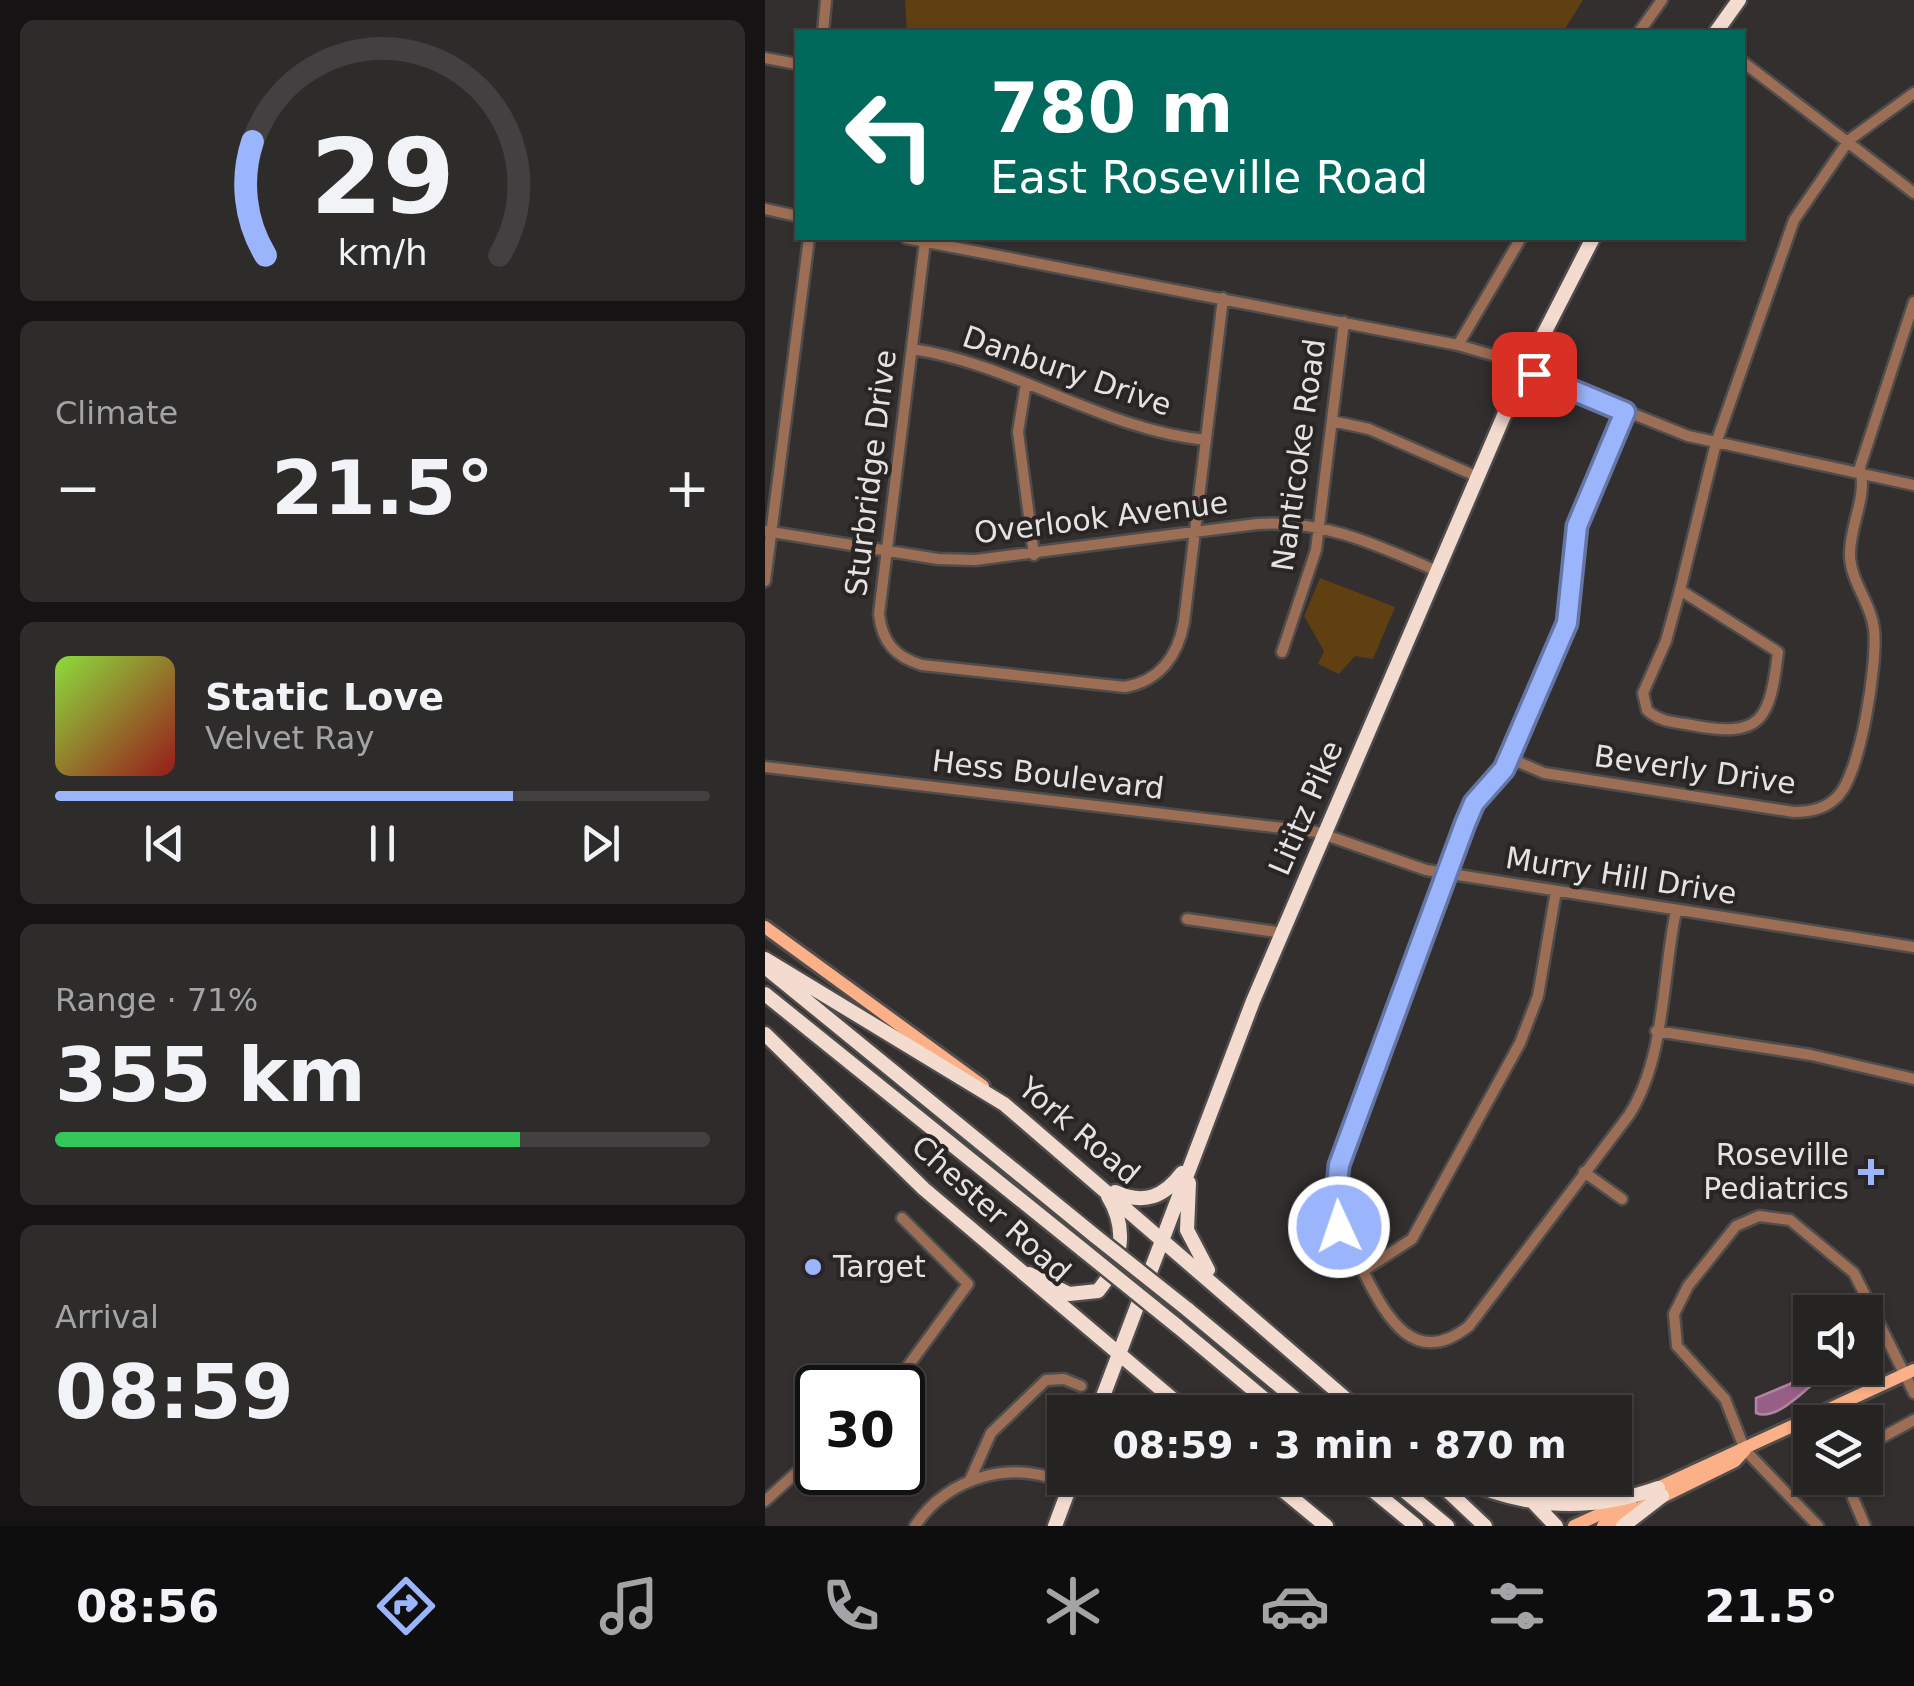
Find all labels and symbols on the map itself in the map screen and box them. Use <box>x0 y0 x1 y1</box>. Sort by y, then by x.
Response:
street label: Danbury Drive <box>958 318 1176 423</box>
pin <box>1492 332 1577 417</box>
street label: Nanticoke Road <box>1265 336 1332 573</box>
street label: Sturbridge Drive <box>838 348 903 598</box>
street label: Overlook Avenue <box>972 485 1230 550</box>
street label: Lititz Pike <box>1262 735 1350 880</box>
street label: Beverly Drive <box>1592 738 1798 801</box>
street label: Hess Boulevard <box>930 743 1166 806</box>
street label: Murry Hill Drive <box>1503 840 1739 911</box>
street label: York Road <box>1011 1069 1147 1191</box>
street label: Chester Road <box>905 1128 1078 1289</box>
place label: Roseville Pediatrics <box>1703 1137 1849 1206</box>
marker: Roseville Pediatrics <box>1858 1159 1884 1185</box>
position arrow <box>1287 1175 1391 1279</box>
place label: Target <box>832 1249 926 1284</box>
marker: Target <box>802 1256 824 1278</box>
speed limit sign: 30 <box>795 1365 925 1495</box>

